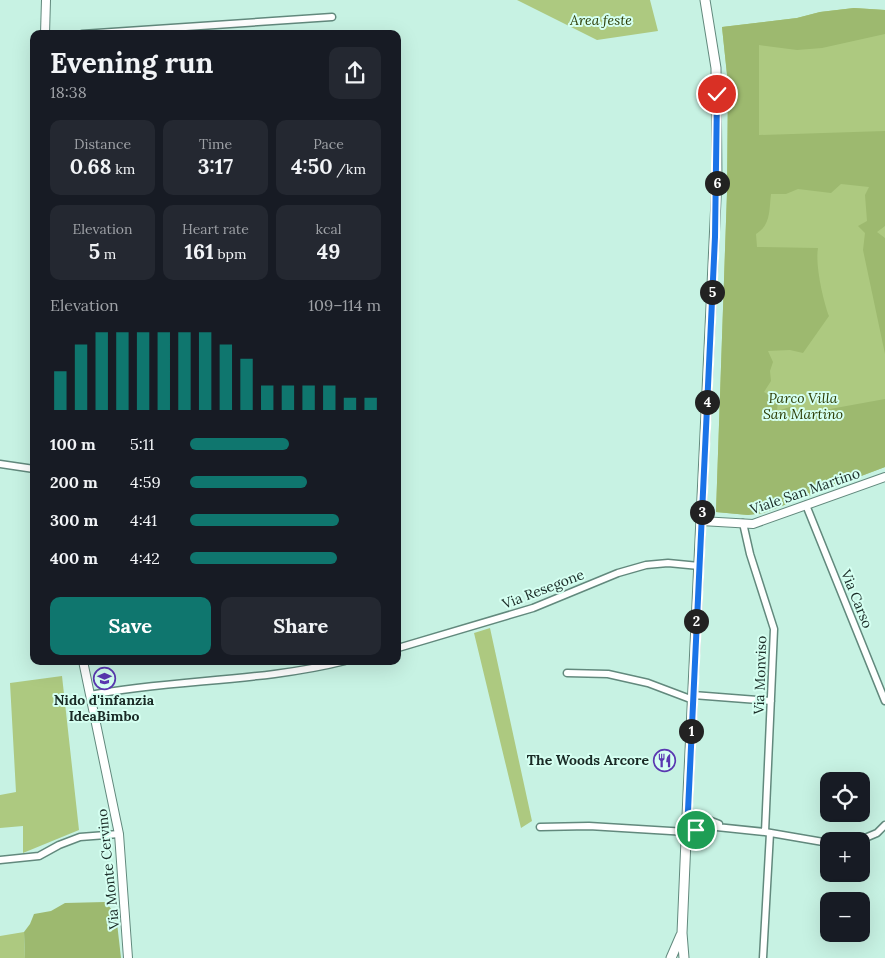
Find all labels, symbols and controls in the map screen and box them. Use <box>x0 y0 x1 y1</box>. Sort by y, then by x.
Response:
park label: Area feste <box>569 11 632 29</box>
text: Evening run <box>50 45 213 81</box>
button: share <box>329 47 381 99</box>
pin <box>696 73 738 115</box>
icon: check <box>703 80 731 108</box>
text: 18:38 <box>50 82 87 102</box>
text: Distance <box>74 135 131 153</box>
text: Time <box>199 135 232 153</box>
text: Pace <box>313 135 344 153</box>
text: 0.68 <box>70 153 112 180</box>
text: 3:17 <box>198 153 233 180</box>
text: 4:50 <box>291 153 333 180</box>
text: km <box>112 160 135 178</box>
text: /km <box>333 160 366 178</box>
pin: 6 <box>704 170 730 196</box>
text: 6 <box>713 174 722 192</box>
text: Elevation <box>72 220 133 238</box>
text: Heart rate <box>182 220 249 238</box>
text: kcal <box>316 220 341 238</box>
text: 5 <box>89 238 100 265</box>
text: 161 <box>185 238 214 265</box>
text: 49 <box>317 238 340 265</box>
text: m <box>100 245 116 263</box>
text: bpm <box>214 245 246 263</box>
pin: 5 <box>700 280 724 304</box>
text: 5 <box>709 283 716 301</box>
text: Elevation <box>50 295 119 315</box>
text: 109–114 m <box>308 295 381 315</box>
park label: Parco Villa San Martino <box>763 389 843 423</box>
pin: 4 <box>694 390 720 414</box>
text: 4 <box>704 393 711 411</box>
text: 100 m <box>50 434 96 454</box>
text: 5:11 <box>130 434 154 454</box>
street label: Viale San Martino <box>747 464 862 519</box>
text: 200 m <box>50 472 98 492</box>
text: 4:59 <box>130 472 161 492</box>
pin: 3 <box>690 500 714 524</box>
text: 3 <box>699 503 706 521</box>
text: 300 m <box>50 510 98 530</box>
text: 4:41 <box>130 510 157 530</box>
text: 400 m <box>50 548 98 568</box>
text: 4:42 <box>130 548 160 568</box>
street label: Via Resegone <box>499 565 587 613</box>
street label: Via Carso <box>837 566 877 631</box>
button: Save <box>50 597 211 655</box>
button: Share <box>221 597 381 655</box>
pin: 2 <box>684 608 708 634</box>
text: 2 <box>693 612 700 630</box>
street label: Via Monviso <box>750 635 770 716</box>
school or university icon: Nido d'infanzia IdeaBimbo <box>92 666 116 690</box>
place label: Nido d'infanzia IdeaBimbo <box>54 691 155 725</box>
pin: 1 <box>678 718 704 744</box>
text: 1 <box>689 722 694 740</box>
restaurant icon: The Woods Arcore <box>653 748 677 772</box>
place label: The Woods Arcore <box>527 751 649 769</box>
map controls <box>820 772 870 942</box>
button: locate <box>820 772 870 822</box>
street label: Via Monte Cervino <box>93 808 123 931</box>
pin <box>675 809 717 851</box>
icon: arrive <box>682 816 710 844</box>
button: + <box>820 832 870 882</box>
button: − <box>820 892 870 942</box>

